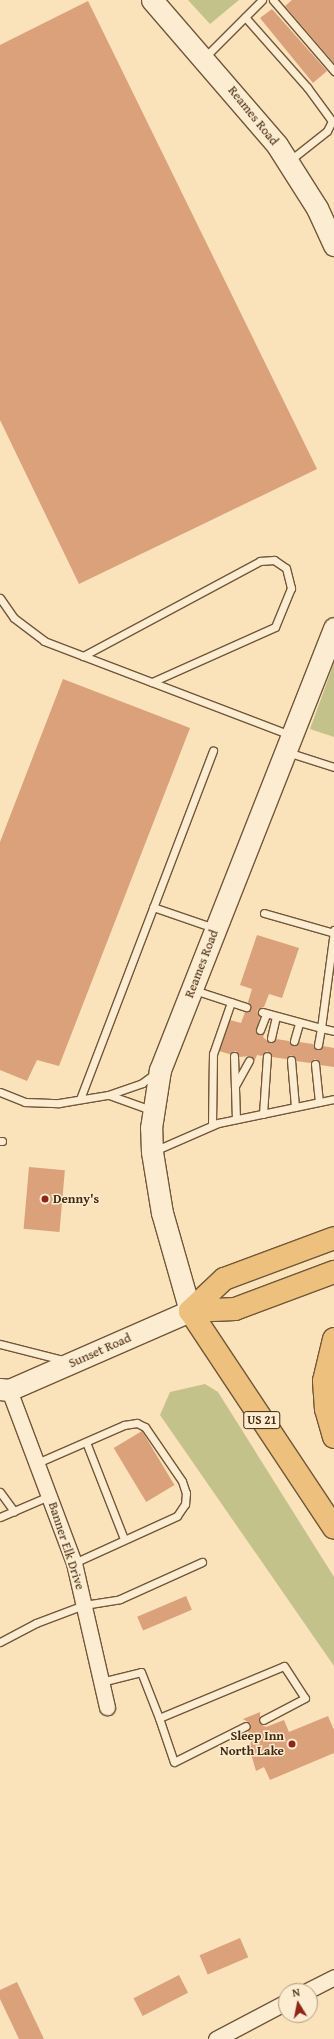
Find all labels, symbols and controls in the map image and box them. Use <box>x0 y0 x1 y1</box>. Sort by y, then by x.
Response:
street label: Reames Road <box>224 83 282 149</box>
street label: Reames Road <box>182 928 222 1000</box>
place label: Denny's <box>53 1191 99 1207</box>
marker: Denny's <box>40 1194 50 1204</box>
street label: Sunset Road <box>66 1330 134 1372</box>
road number: US 21 <box>243 1410 281 1430</box>
street label: Banner Elk Drive <box>44 1500 88 1592</box>
place label: Sleep Inn North Lake <box>220 1729 284 1760</box>
marker: Sleep Inn North Lake <box>287 1739 297 1749</box>
north arrow <box>278 1983 318 2023</box>
text: N <box>291 1984 301 2001</box>

